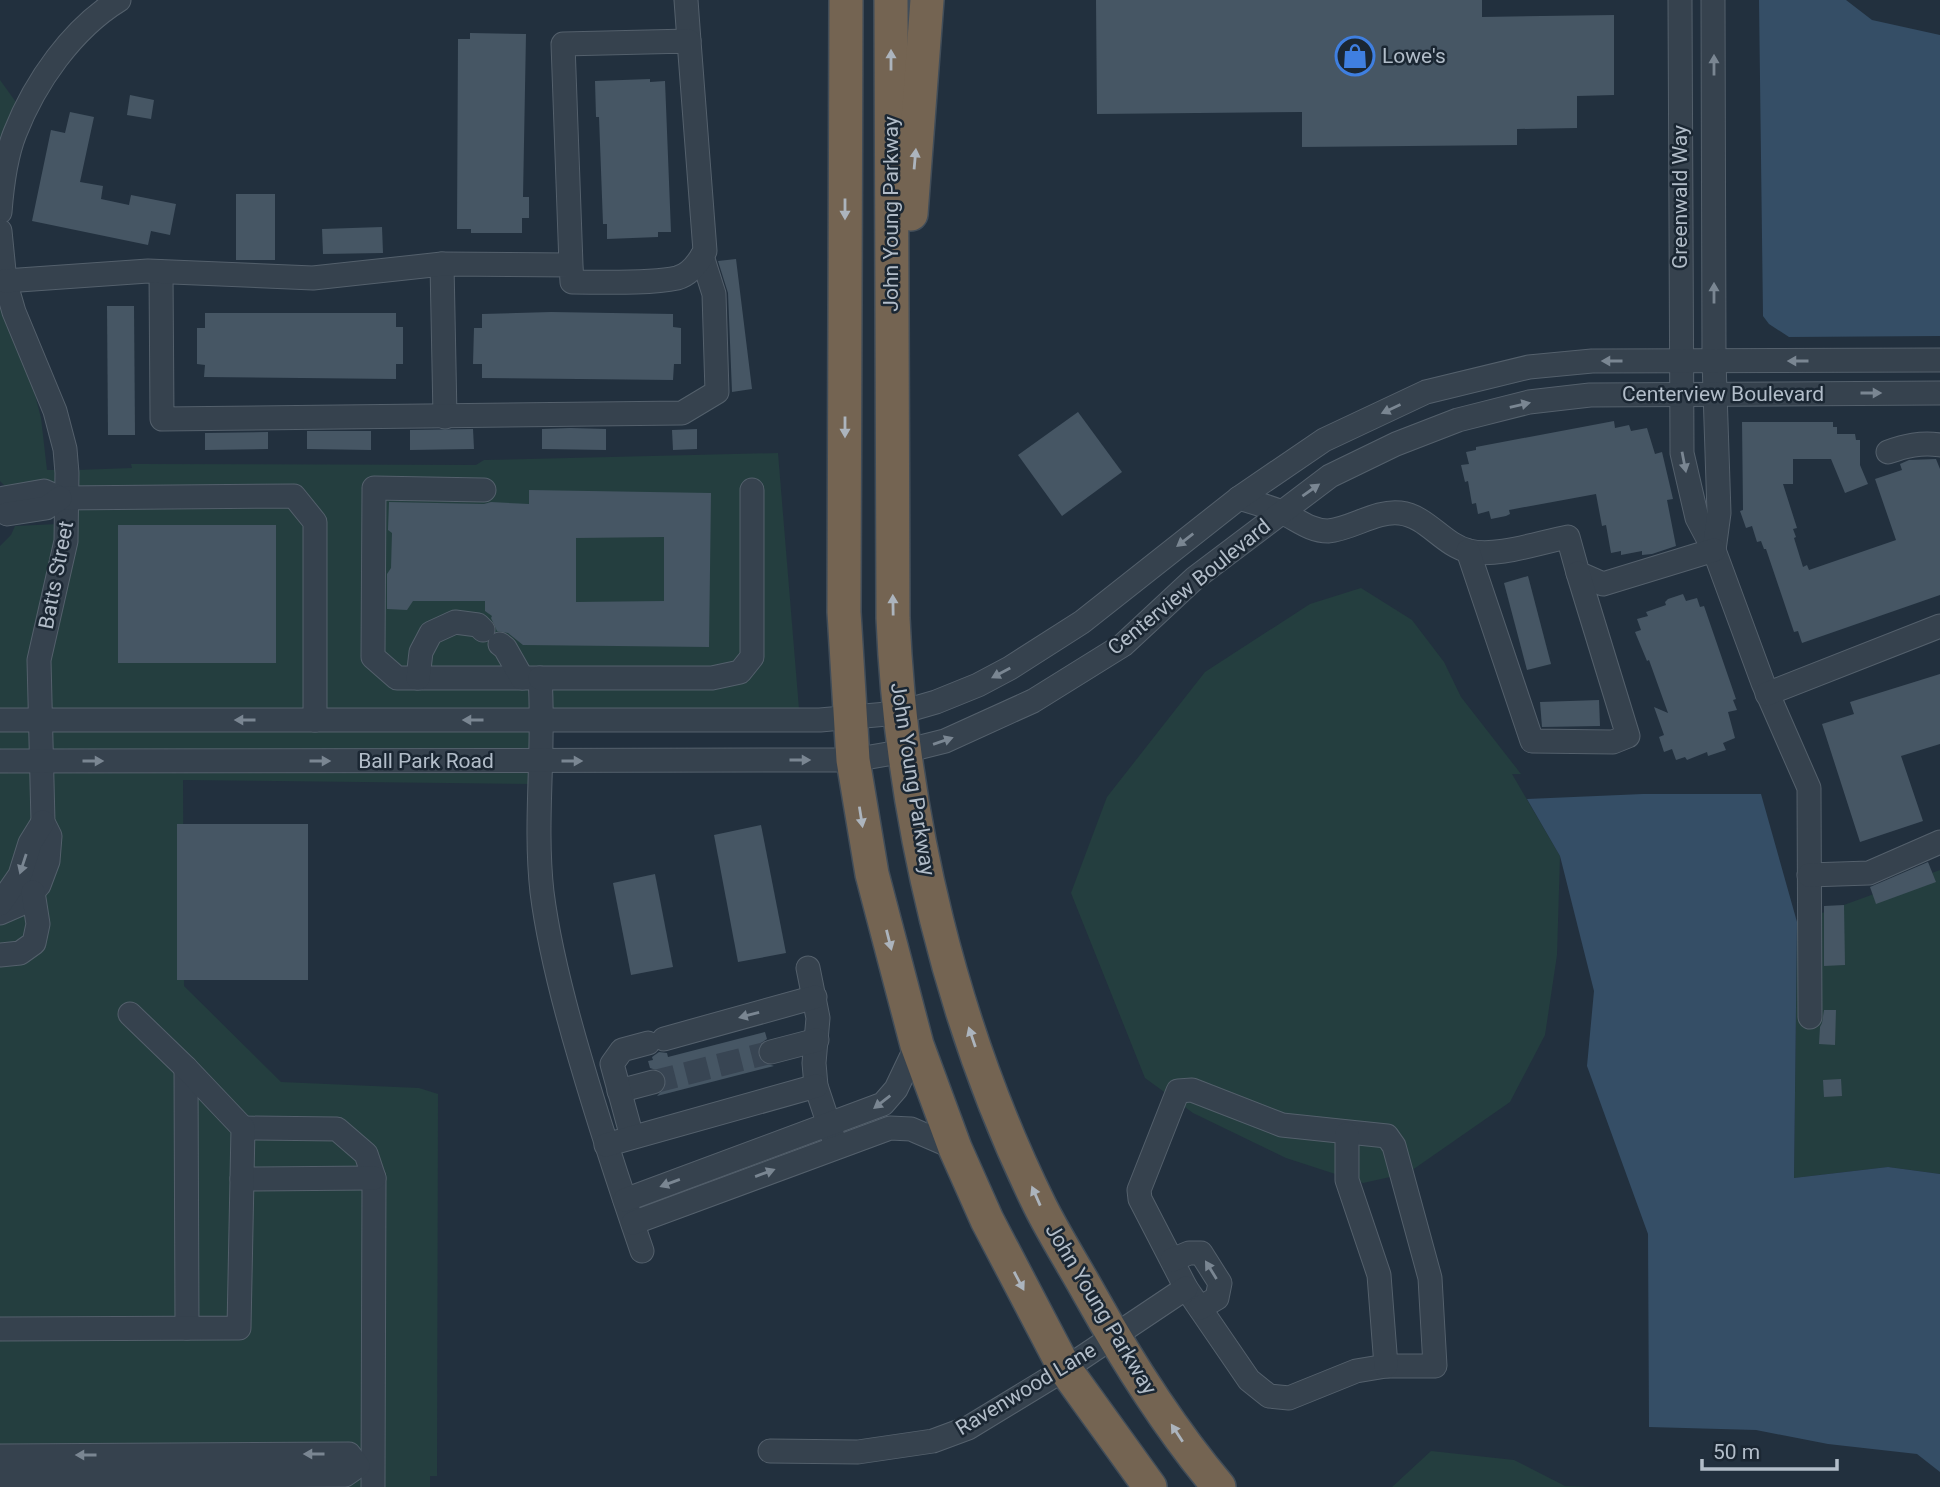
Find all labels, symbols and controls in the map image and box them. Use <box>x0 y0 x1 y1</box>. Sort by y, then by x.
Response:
shop icon: Lowe's <box>1334 35 1376 77</box>
place label: Lowe's <box>1382 44 1446 68</box>
one-way arrow <box>885 49 897 71</box>
one-way arrow <box>1708 54 1719 76</box>
street label: John Young Parkway <box>879 116 903 312</box>
street label: Greenwald Way <box>1668 125 1692 269</box>
one-way arrow <box>910 148 921 170</box>
one-way arrow <box>839 198 851 220</box>
one-way arrow <box>1708 281 1720 303</box>
one-way arrow <box>1601 355 1623 367</box>
one-way arrow <box>1787 355 1809 367</box>
street label: Centerview Boulevard <box>1622 382 1824 406</box>
one-way arrow <box>1860 387 1882 399</box>
one-way arrow <box>1509 399 1531 410</box>
one-way arrow <box>1381 403 1401 414</box>
one-way arrow <box>839 416 850 438</box>
one-way arrow <box>1679 451 1690 473</box>
one-way arrow <box>1302 483 1320 497</box>
street label: Centerview Boulevard <box>1103 514 1275 660</box>
street label: Batts Street <box>34 519 78 631</box>
one-way arrow <box>1177 533 1195 548</box>
one-way arrow <box>887 594 898 616</box>
one-way arrow <box>991 667 1011 679</box>
street label: John Young Parkway <box>886 681 940 877</box>
one-way arrow <box>234 714 256 726</box>
one-way arrow <box>461 714 483 726</box>
one-way arrow <box>933 735 954 746</box>
street label: Ball Park Road <box>358 749 494 773</box>
one-way arrow <box>789 754 811 766</box>
one-way arrow <box>82 755 104 767</box>
one-way arrow <box>309 755 331 767</box>
one-way arrow <box>561 755 583 767</box>
one-way arrow <box>856 806 867 828</box>
one-way arrow <box>17 854 28 875</box>
one-way arrow <box>884 929 895 951</box>
one-way arrow <box>739 1011 760 1021</box>
one-way arrow <box>966 1026 977 1047</box>
one-way arrow <box>872 1095 891 1109</box>
one-way arrow <box>755 1167 776 1178</box>
one-way arrow <box>660 1178 681 1189</box>
one-way arrow <box>1030 1186 1042 1206</box>
street label: John Young Parkway <box>1040 1219 1162 1399</box>
one-way arrow <box>1205 1260 1218 1280</box>
one-way arrow <box>1013 1271 1024 1291</box>
street label: Ravenwood Lane <box>952 1338 1100 1440</box>
one-way arrow <box>1171 1424 1184 1443</box>
scale bar <box>1702 1428 1837 1472</box>
text: 50 m <box>1713 1440 1760 1464</box>
one-way arrow <box>302 1448 324 1460</box>
one-way arrow <box>75 1449 97 1461</box>

